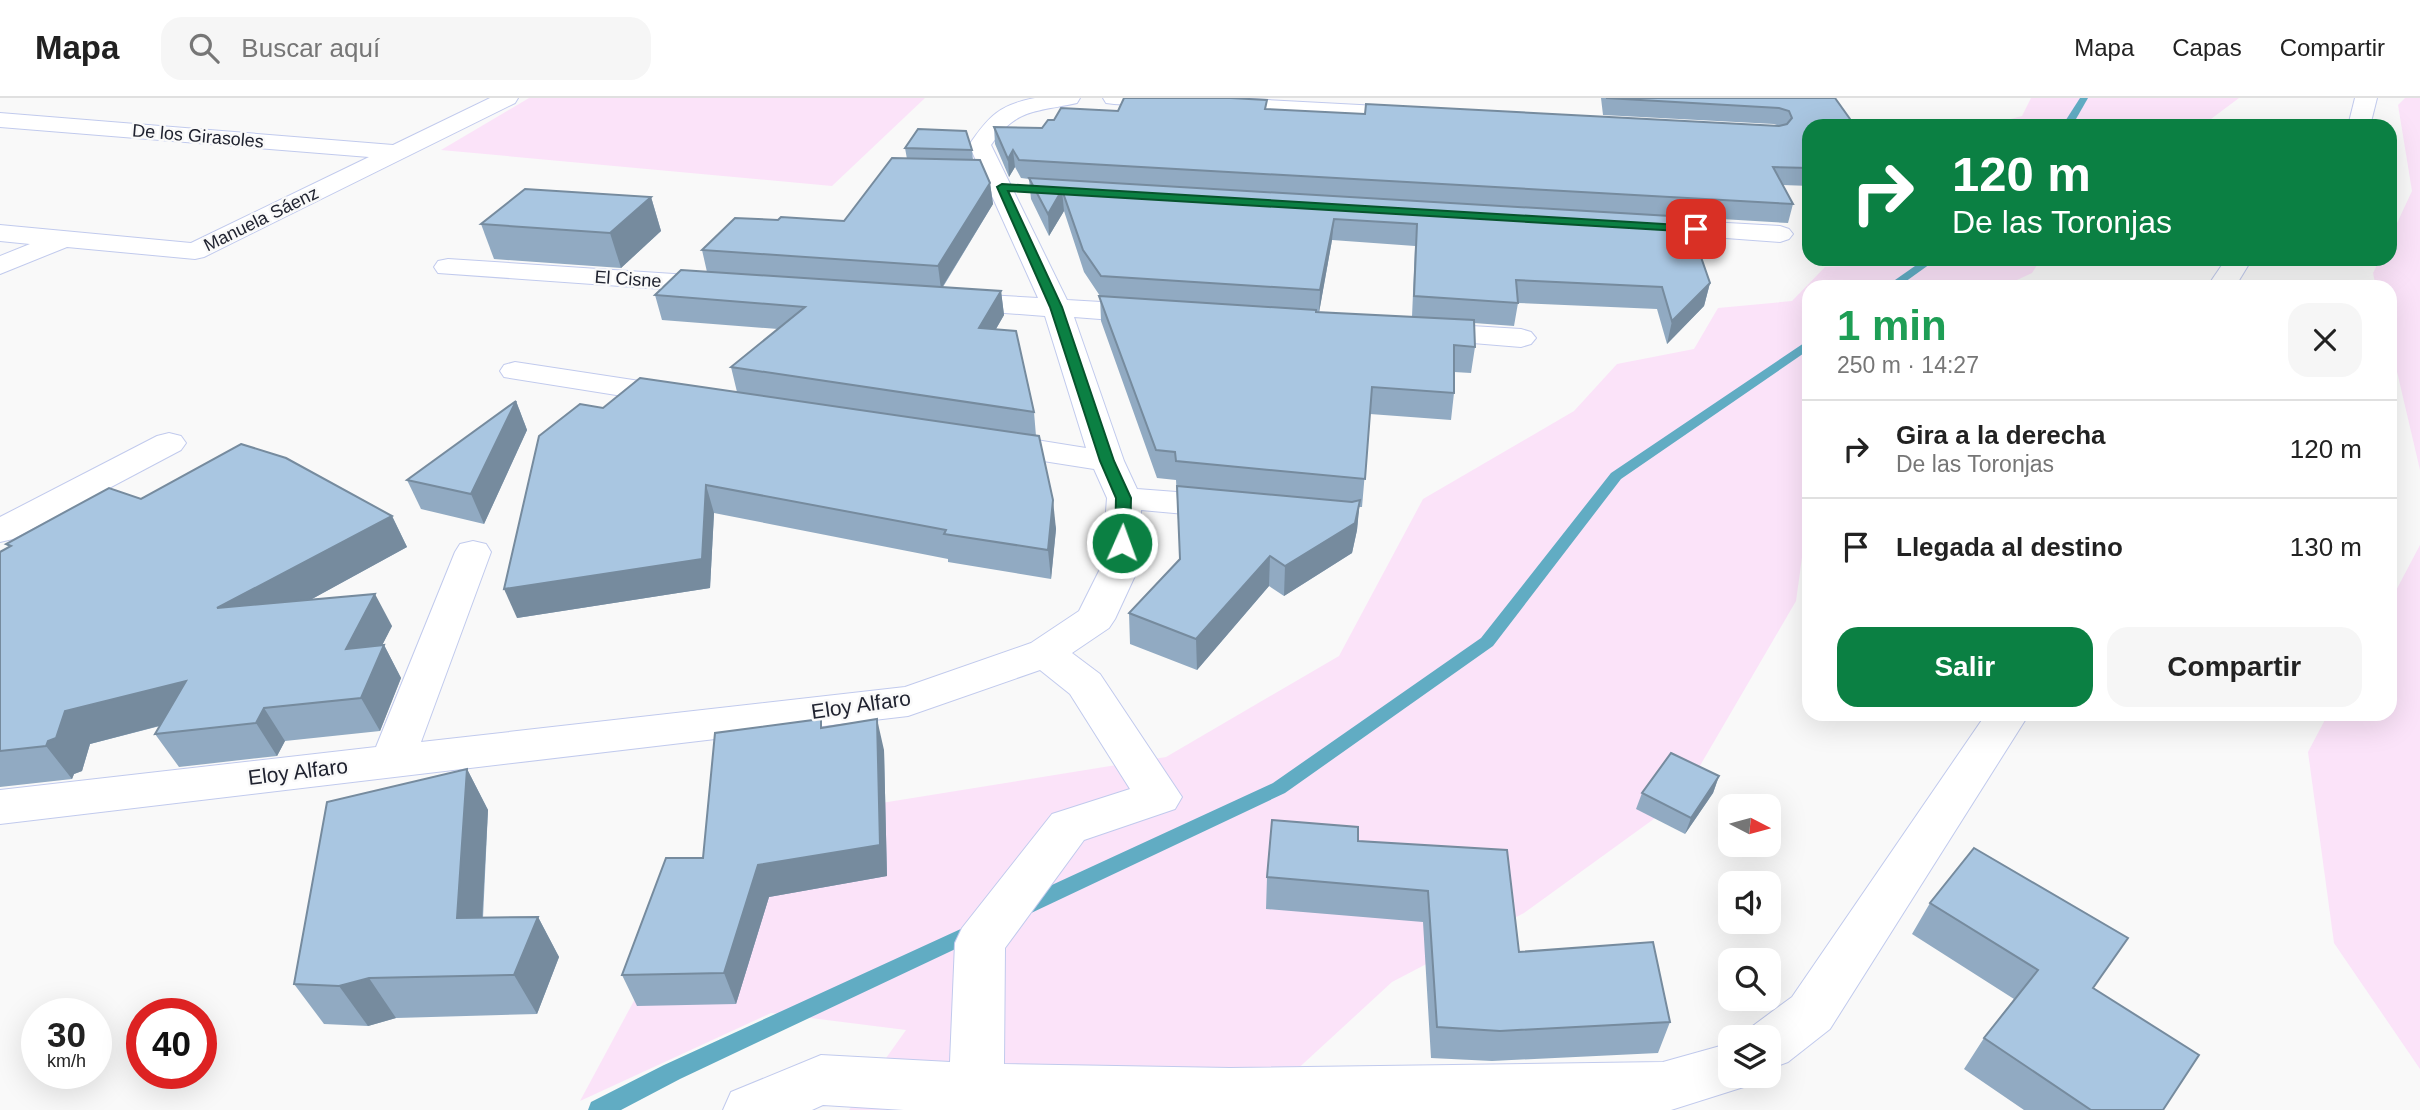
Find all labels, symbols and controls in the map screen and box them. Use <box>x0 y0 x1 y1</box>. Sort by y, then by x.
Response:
search box <box>161 17 651 80</box>
text: Mapa <box>35 29 119 66</box>
icon: search <box>185 29 223 67</box>
text: Buscar aquí <box>241 33 380 63</box>
text: Mapa <box>2074 34 2134 61</box>
text: Capas <box>2172 34 2242 61</box>
text: Compartir <box>2280 34 2385 61</box>
street label: De los Girasoles <box>131 120 265 152</box>
icon: right <box>1837 147 1928 238</box>
text: 120 m <box>1952 147 2091 201</box>
street label: Manuela Sáenz <box>200 183 322 255</box>
pin <box>1666 199 1726 259</box>
text: De las Toronjas <box>1952 204 2172 240</box>
icon: arrive <box>1677 210 1715 248</box>
street label: El Cisne <box>594 267 662 291</box>
text: 1 min <box>1837 302 1947 349</box>
button: close <box>2288 303 2362 377</box>
text: 250 m · 14:27 <box>1837 352 1979 378</box>
text: Gira a la derecha <box>1896 420 2106 450</box>
icon: right <box>1837 430 1875 468</box>
text: 120 m <box>2290 434 2362 464</box>
text: De las Toronjas <box>1896 451 2054 477</box>
position arrow <box>1085 506 1159 580</box>
icon: arrive <box>1837 528 1875 566</box>
text: Llegada al destino <box>1896 532 2123 562</box>
text: 130 m <box>2290 532 2362 562</box>
button: Salir <box>1837 627 2093 707</box>
button: Compartir <box>2107 627 2362 707</box>
street label: Eloy Alfaro <box>810 686 912 723</box>
street label: Eloy Alfaro <box>247 754 349 789</box>
north arrow <box>1718 794 1782 858</box>
map controls <box>1718 794 1781 1088</box>
button: sound <box>1718 871 1781 934</box>
button: search <box>1718 948 1781 1011</box>
speed limit sign: 40 <box>126 998 217 1089</box>
text: 30 <box>47 1015 86 1054</box>
button: layers <box>1718 1025 1781 1088</box>
text: km/h <box>47 1051 86 1071</box>

